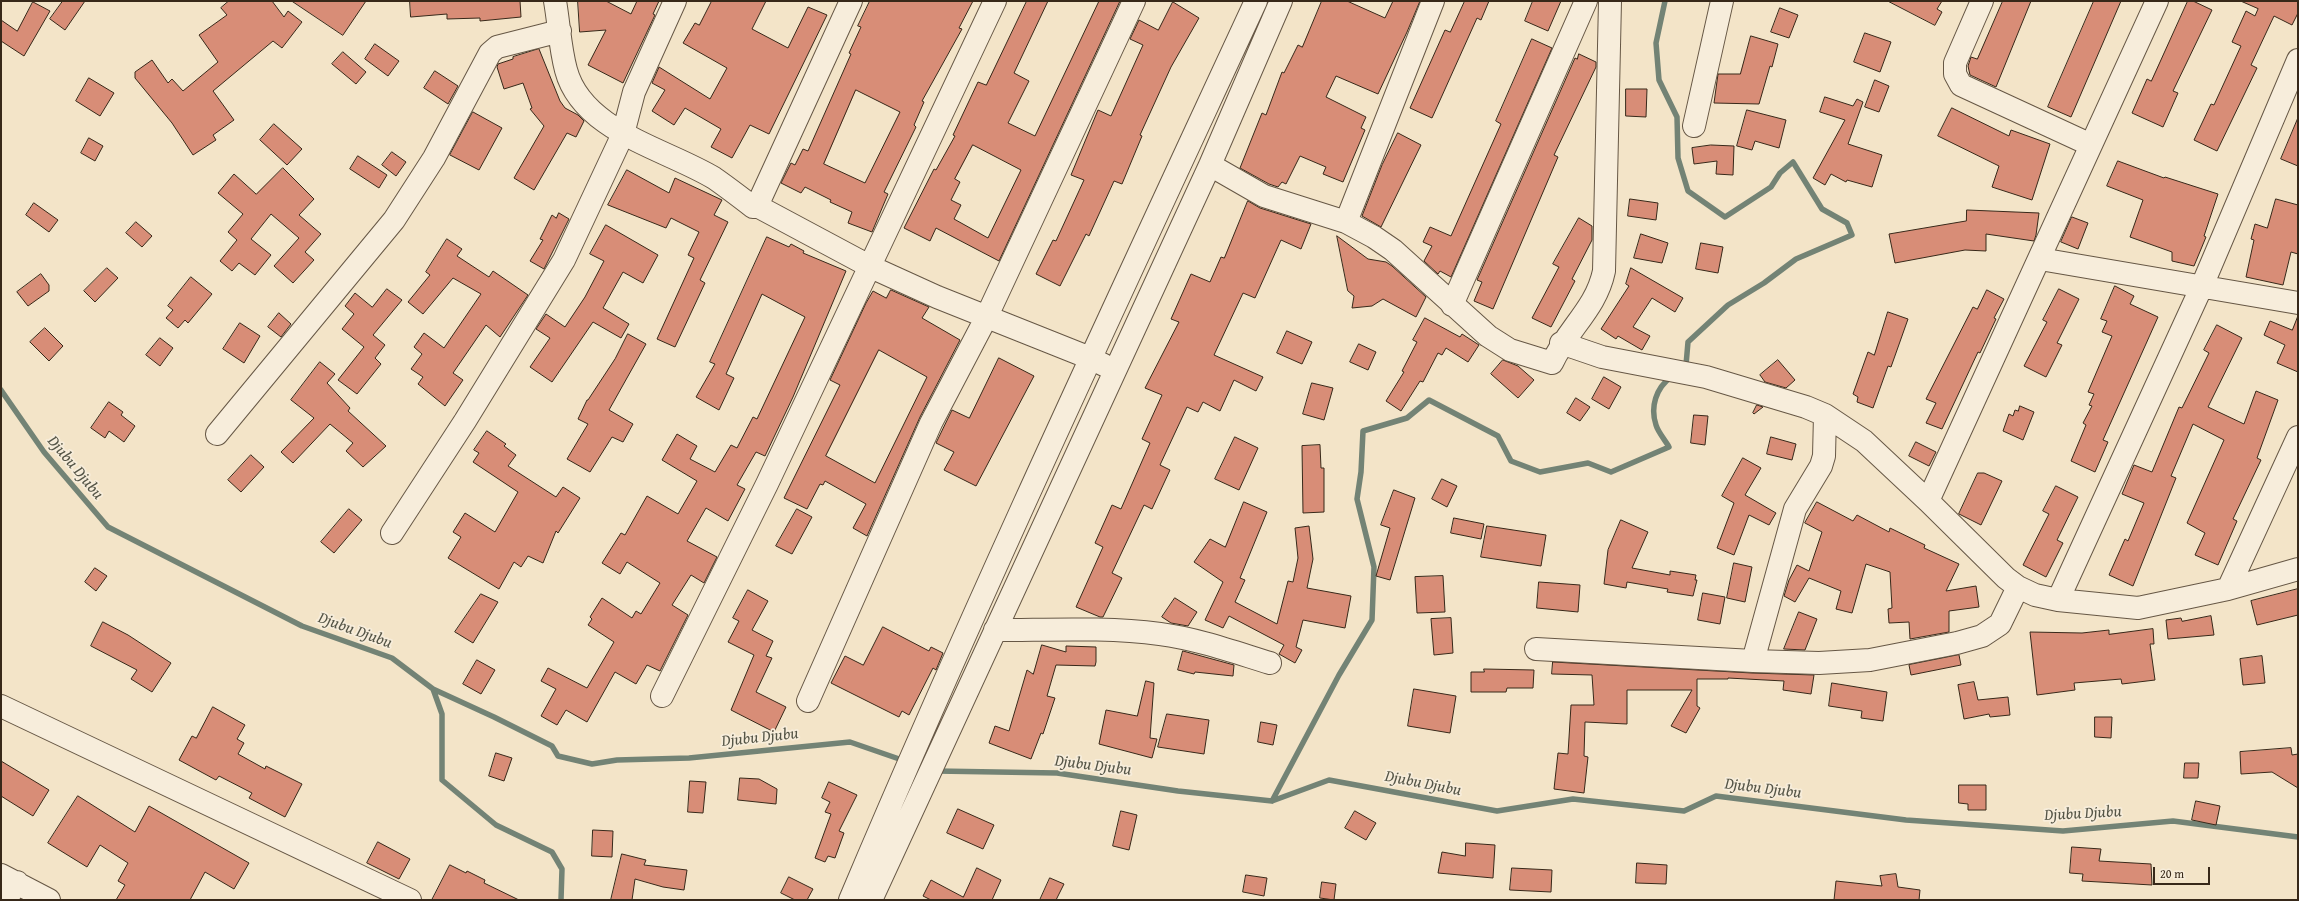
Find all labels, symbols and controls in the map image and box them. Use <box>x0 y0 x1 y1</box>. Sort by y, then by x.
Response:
water label: Djubu Djubu <box>43 432 107 504</box>
water label: Djubu Djubu <box>315 609 395 653</box>
water label: Djubu Djubu <box>721 724 799 752</box>
water label: Djubu Djubu <box>1053 752 1133 780</box>
water label: Djubu Djubu <box>1383 767 1463 801</box>
water label: Djubu Djubu <box>1723 775 1803 803</box>
water label: Djubu Djubu <box>2044 802 2122 826</box>
scale bar <box>2155 859 2212 885</box>
text: 20 m <box>2160 865 2184 882</box>

